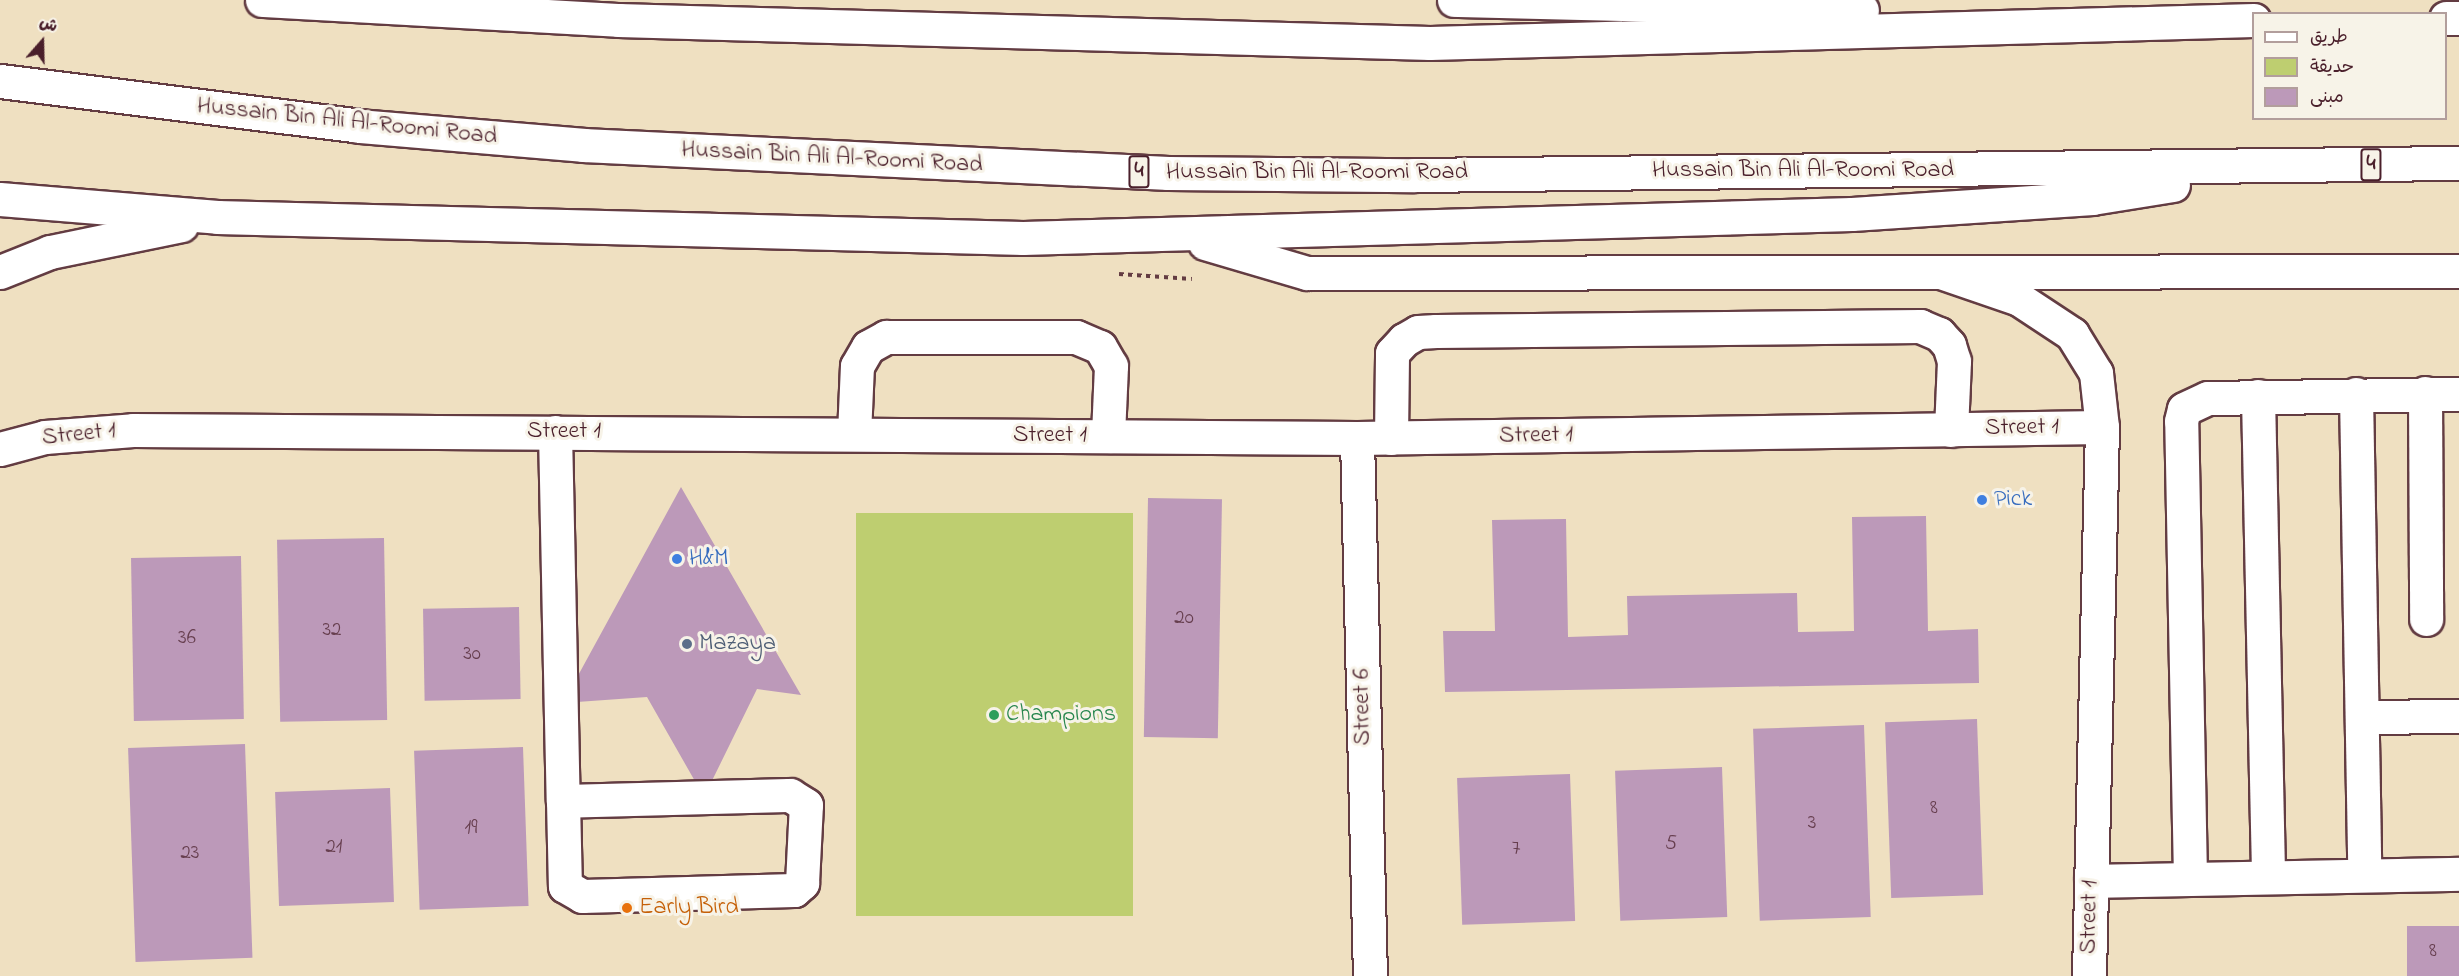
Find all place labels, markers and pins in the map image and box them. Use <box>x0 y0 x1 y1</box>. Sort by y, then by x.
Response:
place label: Pick <box>1994 486 2032 514</box>
marker: Pick <box>1975 493 1989 507</box>
place label: H&M <box>689 545 728 573</box>
marker: H&M <box>670 552 684 566</box>
place label: Mazaya <box>699 630 776 658</box>
marker: Mazaya <box>680 637 694 651</box>
place label: Champions <box>1006 701 1116 729</box>
marker: Champions <box>987 708 1001 722</box>
place label: Early Bird <box>639 894 739 922</box>
marker: Early Bird <box>620 901 634 915</box>

